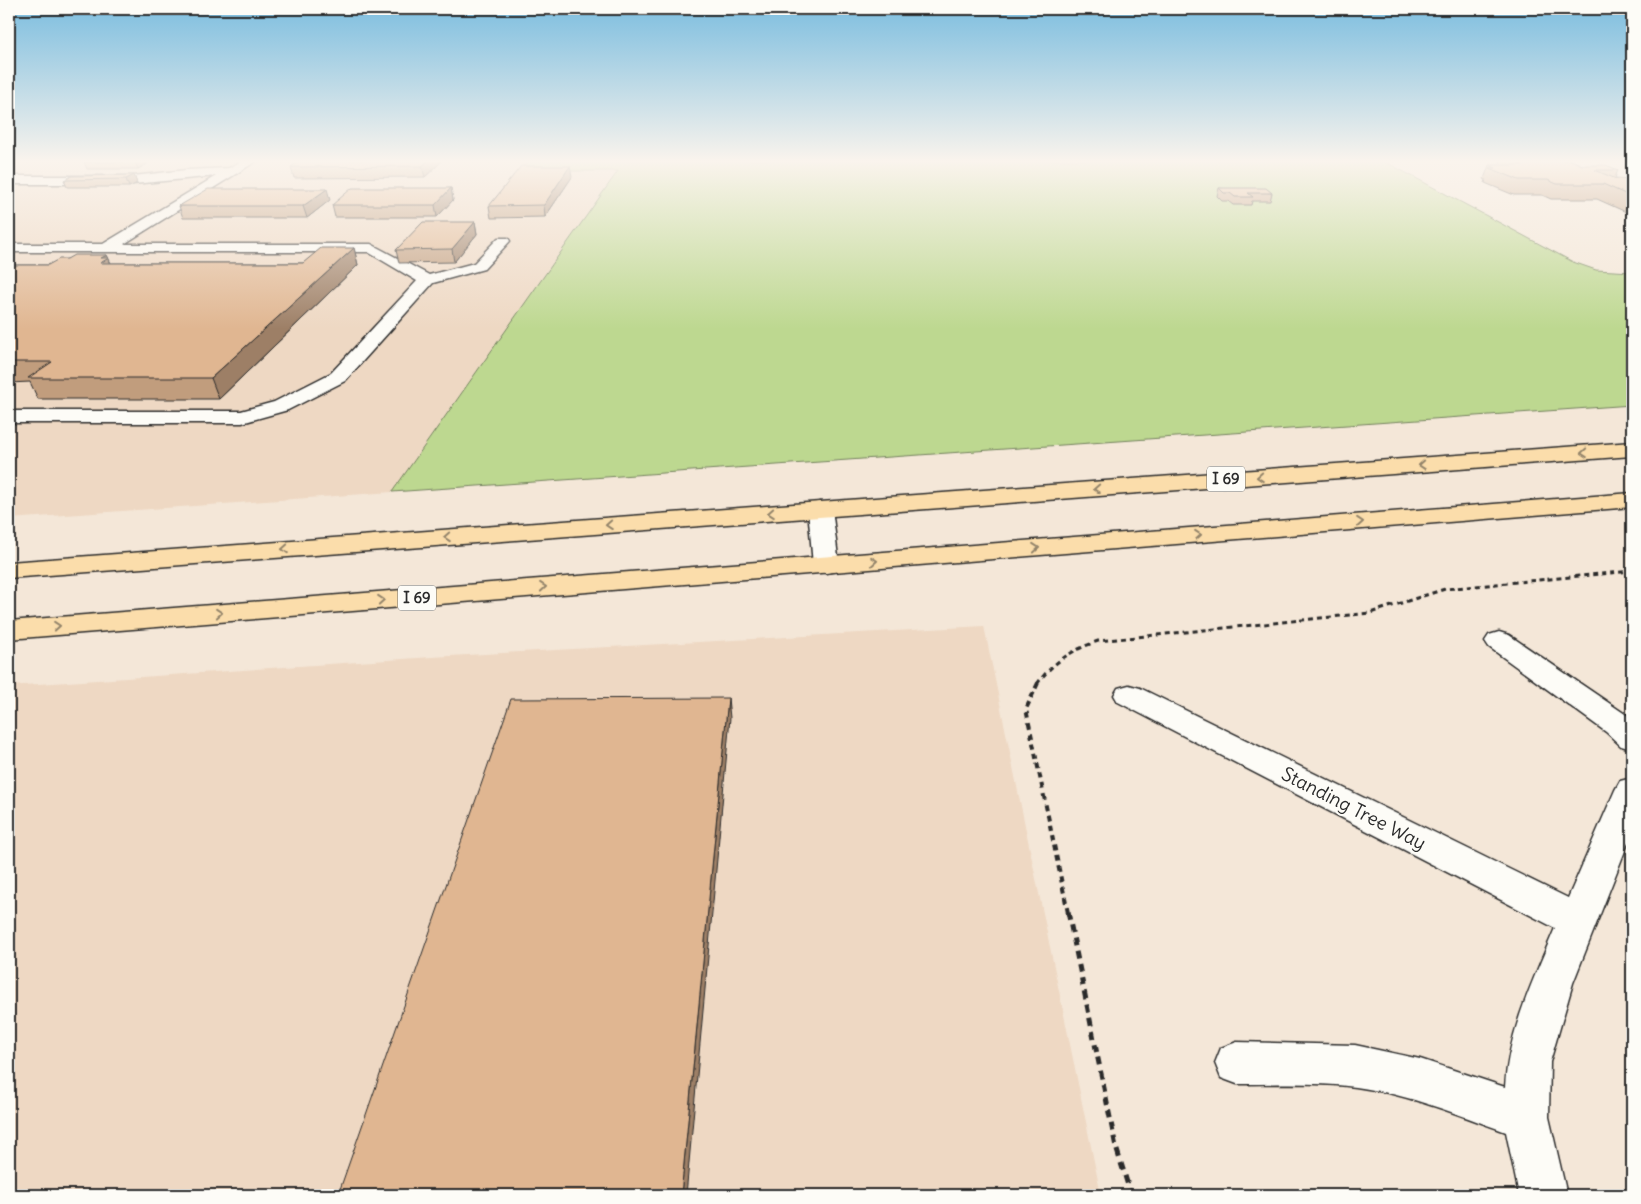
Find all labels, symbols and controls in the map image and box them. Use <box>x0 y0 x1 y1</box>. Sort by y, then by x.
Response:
one-way arrow <box>1579 447 1587 458</box>
one-way arrow <box>1417 459 1425 470</box>
road number: I 69 <box>1207 466 1245 492</box>
one-way arrow <box>1255 471 1263 482</box>
one-way arrow <box>1093 483 1101 494</box>
one-way arrow <box>767 507 775 518</box>
one-way arrow <box>1356 517 1364 528</box>
one-way arrow <box>605 519 613 530</box>
one-way arrow <box>1194 530 1202 541</box>
one-way arrow <box>443 531 451 542</box>
one-way arrow <box>281 543 289 554</box>
one-way arrow <box>1032 543 1040 554</box>
one-way arrow <box>870 556 878 567</box>
one-way arrow <box>540 582 548 593</box>
road number: I 69 <box>398 586 436 610</box>
one-way arrow <box>378 595 386 606</box>
one-way arrow <box>216 608 224 619</box>
one-way arrow <box>54 621 62 632</box>
street label: Standing Tree Way <box>1278 761 1430 855</box>

